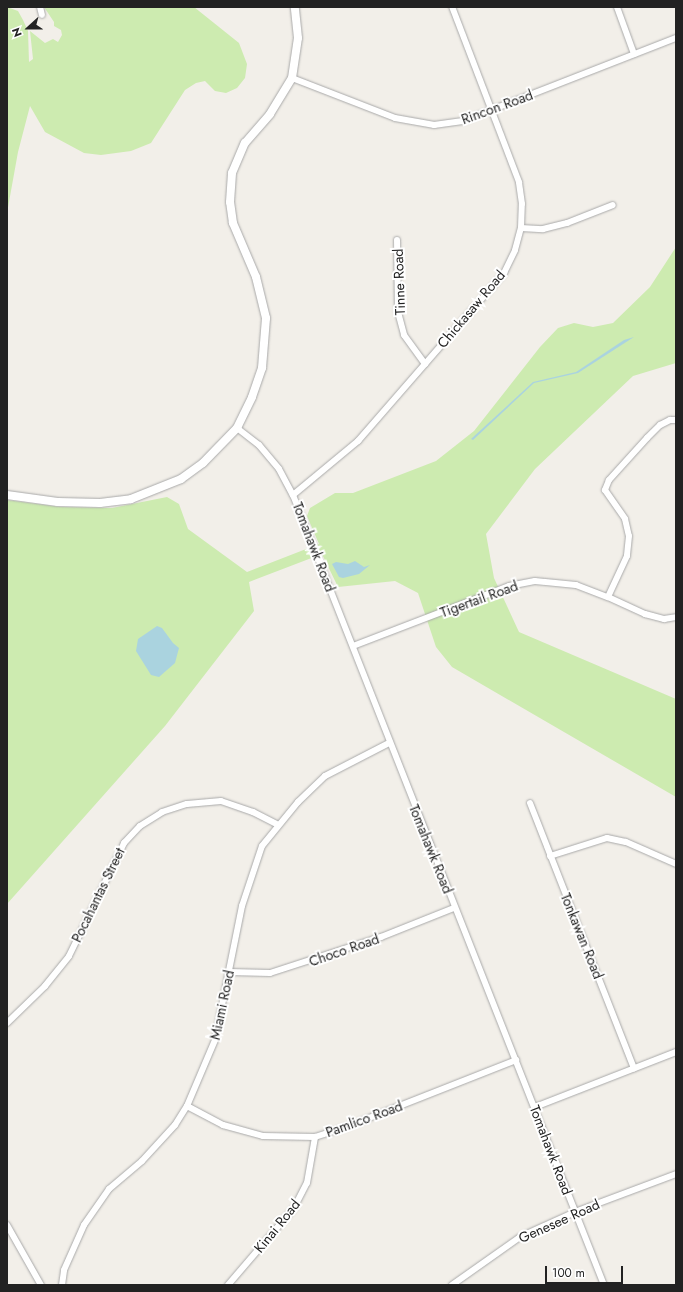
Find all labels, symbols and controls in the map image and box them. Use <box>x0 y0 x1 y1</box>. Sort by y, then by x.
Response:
north arrow <box>8 8 48 48</box>
text: N <box>8 25 26 39</box>
street label: Rincon Road <box>459 86 535 128</box>
street label: Tinne Road <box>389 248 409 316</box>
street label: Chickasaw Road <box>434 267 508 351</box>
street label: Tomahawk Road <box>289 500 339 594</box>
street label: Tigertail Road <box>438 577 520 621</box>
street label: Tomahawk Road <box>406 802 456 896</box>
street label: Pocahantas Street <box>68 845 128 945</box>
street label: Tonkawan Road <box>557 891 607 981</box>
street label: Choco Road <box>307 930 381 970</box>
street label: Miami Road <box>206 969 238 1041</box>
street label: Pamlico Road <box>323 1097 405 1141</box>
street label: Tomahawk Road <box>526 1103 576 1197</box>
street label: Kinai Road <box>250 1196 304 1256</box>
street label: Genesee Road <box>516 1196 602 1246</box>
scale bar <box>547 1258 625 1284</box>
text: 100 m <box>552 1264 585 1282</box>

